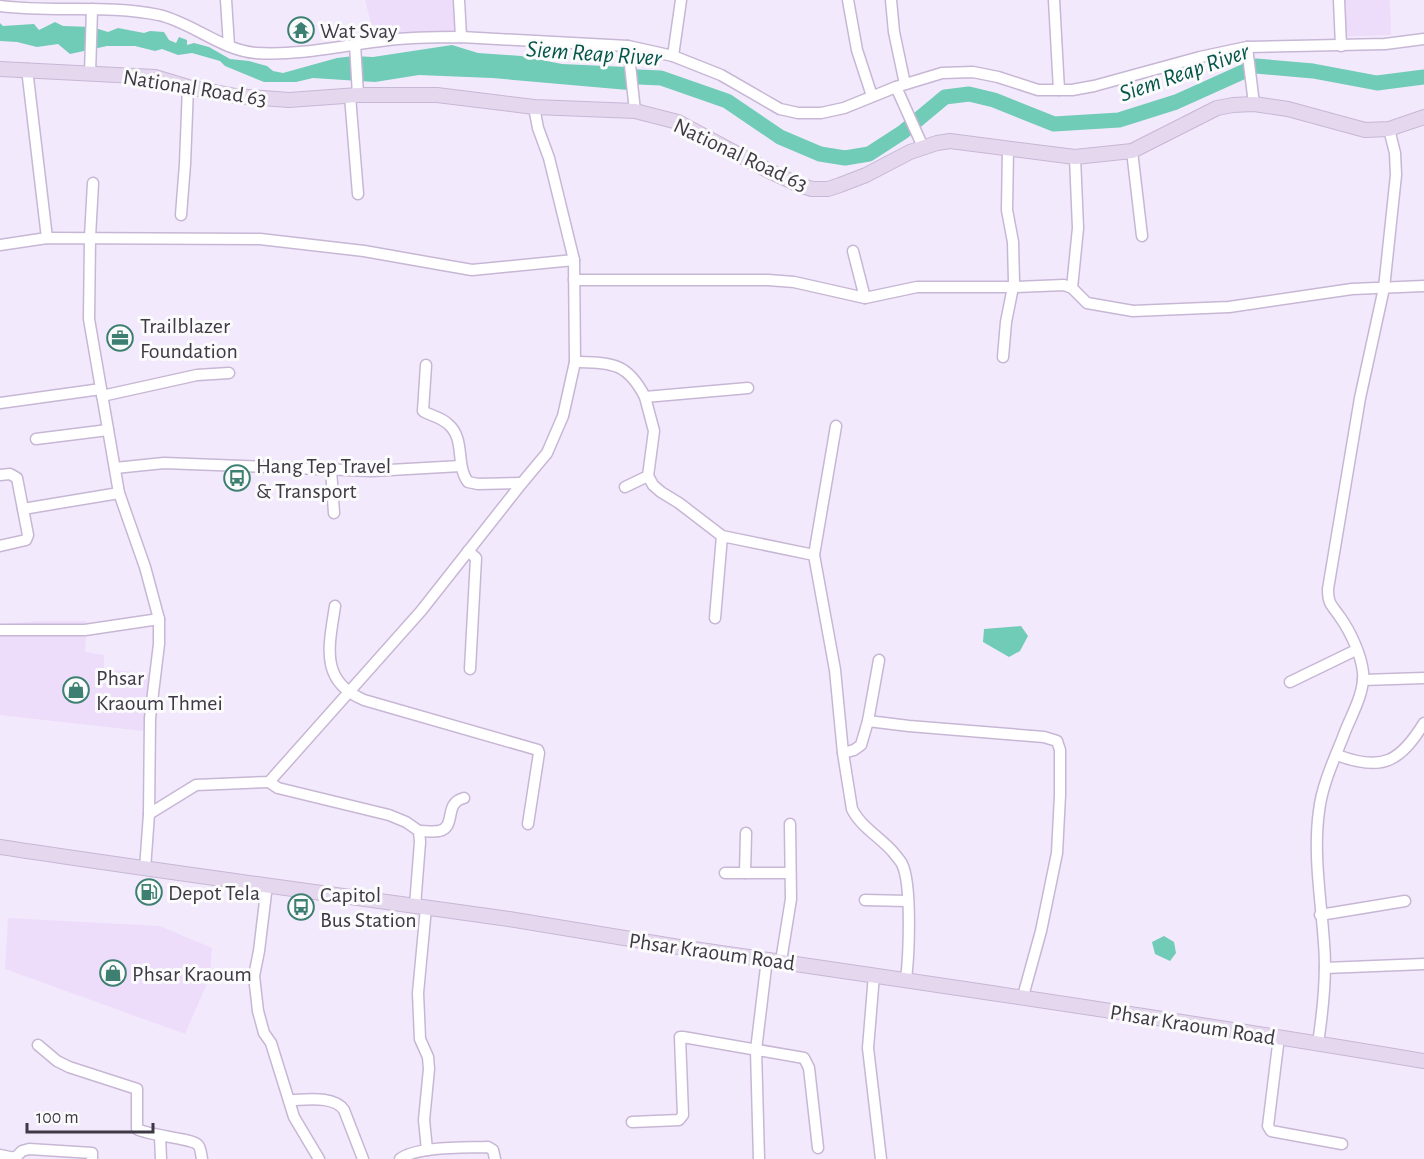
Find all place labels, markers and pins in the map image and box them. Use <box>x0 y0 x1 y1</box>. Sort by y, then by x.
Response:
temple icon: Wat Svay <box>286 15 316 45</box>
place label: Wat Svay <box>320 20 398 42</box>
place label: Trailblazer Foundation <box>140 315 238 362</box>
office icon: Trailblazer Foundation <box>105 323 135 353</box>
place label: Hang Tep Travel & Transport <box>256 455 391 502</box>
bus stop icon: Hang Tep Travel & Transport <box>222 463 252 493</box>
place label: Phsar Kraoum Thmei <box>96 667 223 714</box>
shop icon: Phsar Kraoum Thmei <box>61 675 91 705</box>
fuel station icon: Depot Tela <box>134 877 164 907</box>
place label: Depot Tela <box>168 882 260 904</box>
place label: Capitol Bus Station <box>320 884 417 931</box>
bus stop icon: Capitol Bus Station <box>286 892 316 922</box>
shop icon: Phsar Kraoum <box>98 958 128 988</box>
place label: Phsar Kraoum <box>132 963 252 985</box>

